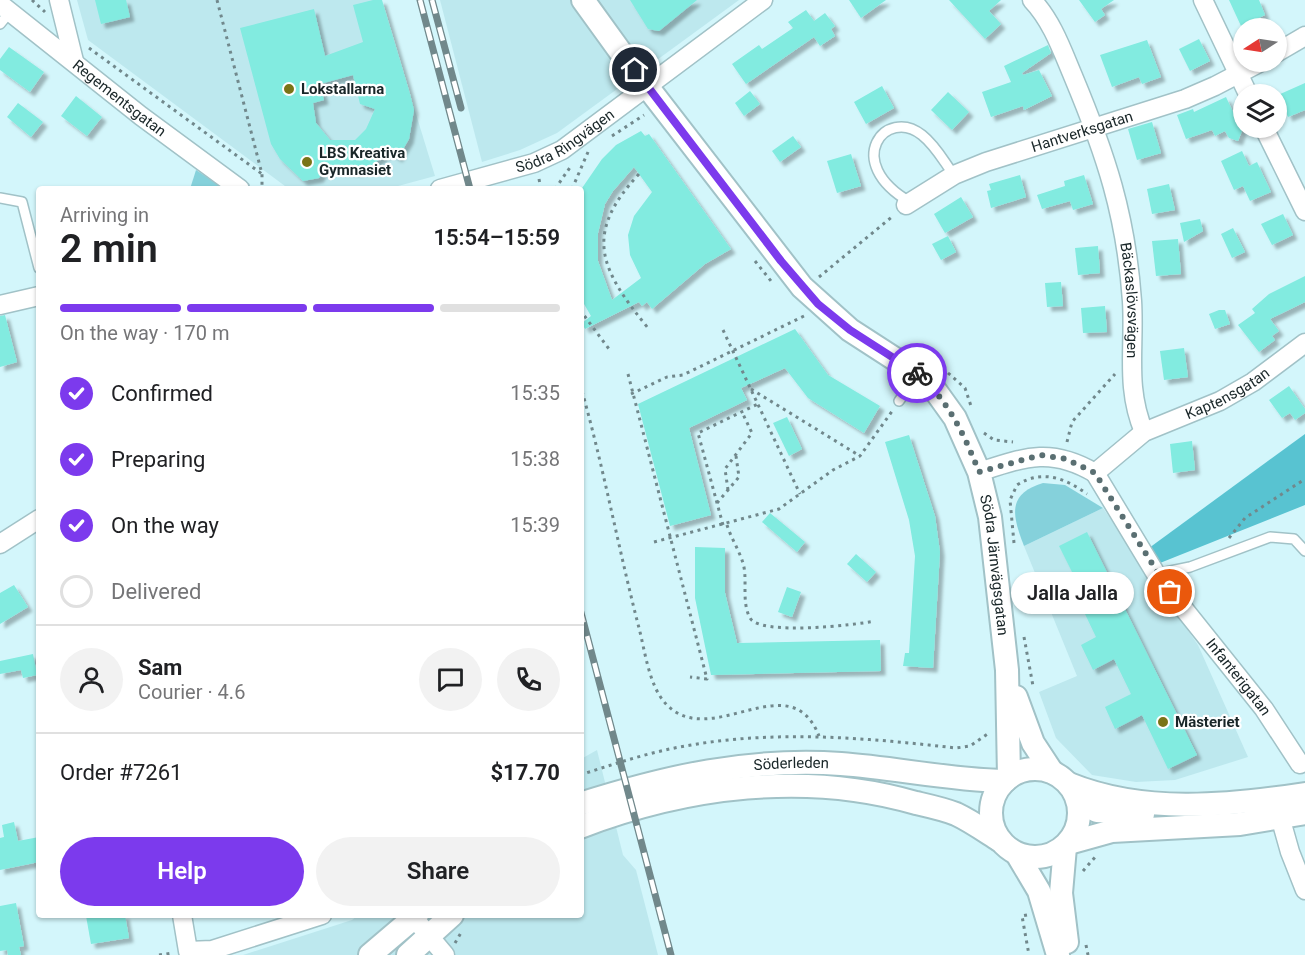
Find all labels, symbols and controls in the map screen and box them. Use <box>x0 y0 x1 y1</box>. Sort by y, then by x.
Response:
north arrow <box>1233 18 1287 72</box>
map controls <box>1233 18 1287 138</box>
pin <box>609 44 660 95</box>
icon: home <box>618 53 651 86</box>
street label: Regementsgatan <box>69 56 170 140</box>
place label: Lokstallarna <box>301 80 384 98</box>
marker: Lokstallarna <box>282 82 296 96</box>
button: layers <box>1233 84 1287 138</box>
street label: Södra Ringvägen <box>514 105 618 177</box>
street label: Hantverksgatan <box>1029 107 1135 156</box>
place label: LBS Kreativa Gymnasiet <box>319 144 405 179</box>
marker: LBS Kreativa Gymnasiet <box>300 155 314 169</box>
text: Arriving in <box>60 203 149 227</box>
text: 15:54–15:59 <box>433 225 560 250</box>
text: 2 min <box>60 226 158 272</box>
street label: Bäckaslövsvägen <box>1116 241 1142 359</box>
text: On the way · 170 m <box>60 321 229 345</box>
courier <box>887 343 947 403</box>
icon: bike <box>901 357 934 390</box>
street label: Kaptensgatan <box>1183 364 1273 423</box>
icon: check <box>60 377 93 410</box>
text: Confirmed <box>111 381 213 406</box>
text: 15:35 <box>510 381 560 405</box>
icon: check <box>60 443 93 476</box>
text: Preparing <box>111 447 205 472</box>
text: 15:38 <box>510 447 560 471</box>
street label: Södra Järnvägsgatan <box>976 493 1012 637</box>
icon: check <box>60 509 93 542</box>
text: On the way <box>111 513 219 538</box>
text: 15:39 <box>510 513 560 537</box>
pin <box>1144 566 1195 617</box>
callout: Jalla Jalla <box>1011 571 1134 613</box>
icon: bag <box>1153 575 1186 608</box>
text: Delivered <box>111 579 201 604</box>
text: Jalla Jalla <box>1027 581 1118 605</box>
street label: Infanterigatan <box>1202 635 1275 719</box>
button: person <box>60 648 123 711</box>
button: chat <box>419 648 482 711</box>
button: phone <box>497 648 560 711</box>
text: Sam <box>138 655 182 680</box>
text: Courier · 4.6 <box>138 680 245 704</box>
place label: Mästeriet <box>1175 713 1240 731</box>
marker: Mästeriet <box>1156 715 1170 729</box>
street label: Söderleden <box>753 754 829 774</box>
text: Order #7261 <box>60 760 182 785</box>
text: $17.70 <box>491 760 560 785</box>
button: Help <box>60 837 304 906</box>
button: Share <box>316 837 560 906</box>

